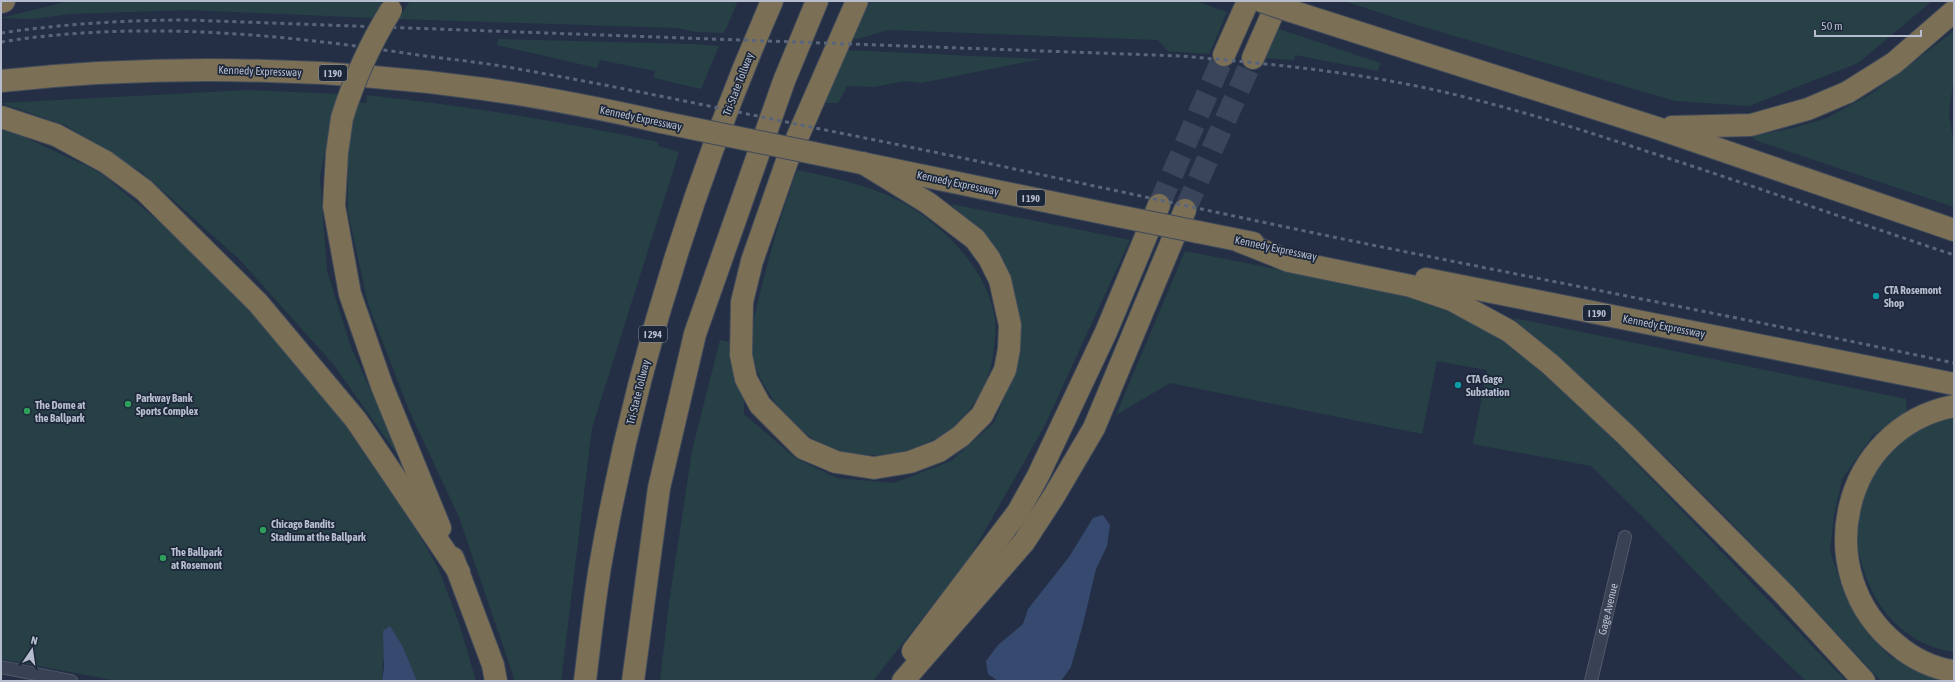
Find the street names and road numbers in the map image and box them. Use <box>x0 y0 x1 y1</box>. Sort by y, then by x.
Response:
street label: Tri-State Tollway <box>721 50 756 117</box>
street label: Kennedy Expressway <box>218 64 302 78</box>
road number: I 190 <box>319 65 347 81</box>
street label: Kennedy Expressway <box>599 103 684 133</box>
street label: Kennedy Expressway <box>916 168 1001 198</box>
road number: I 190 <box>1017 190 1045 206</box>
street label: Kennedy Expressway <box>1234 233 1319 263</box>
road number: I 190 <box>1583 305 1611 321</box>
street label: Kennedy Expressway <box>1622 312 1707 340</box>
road number: I 294 <box>639 326 667 342</box>
street label: Tri-State Tollway <box>624 358 652 426</box>
street label: Gage Avenue <box>1596 582 1620 636</box>

